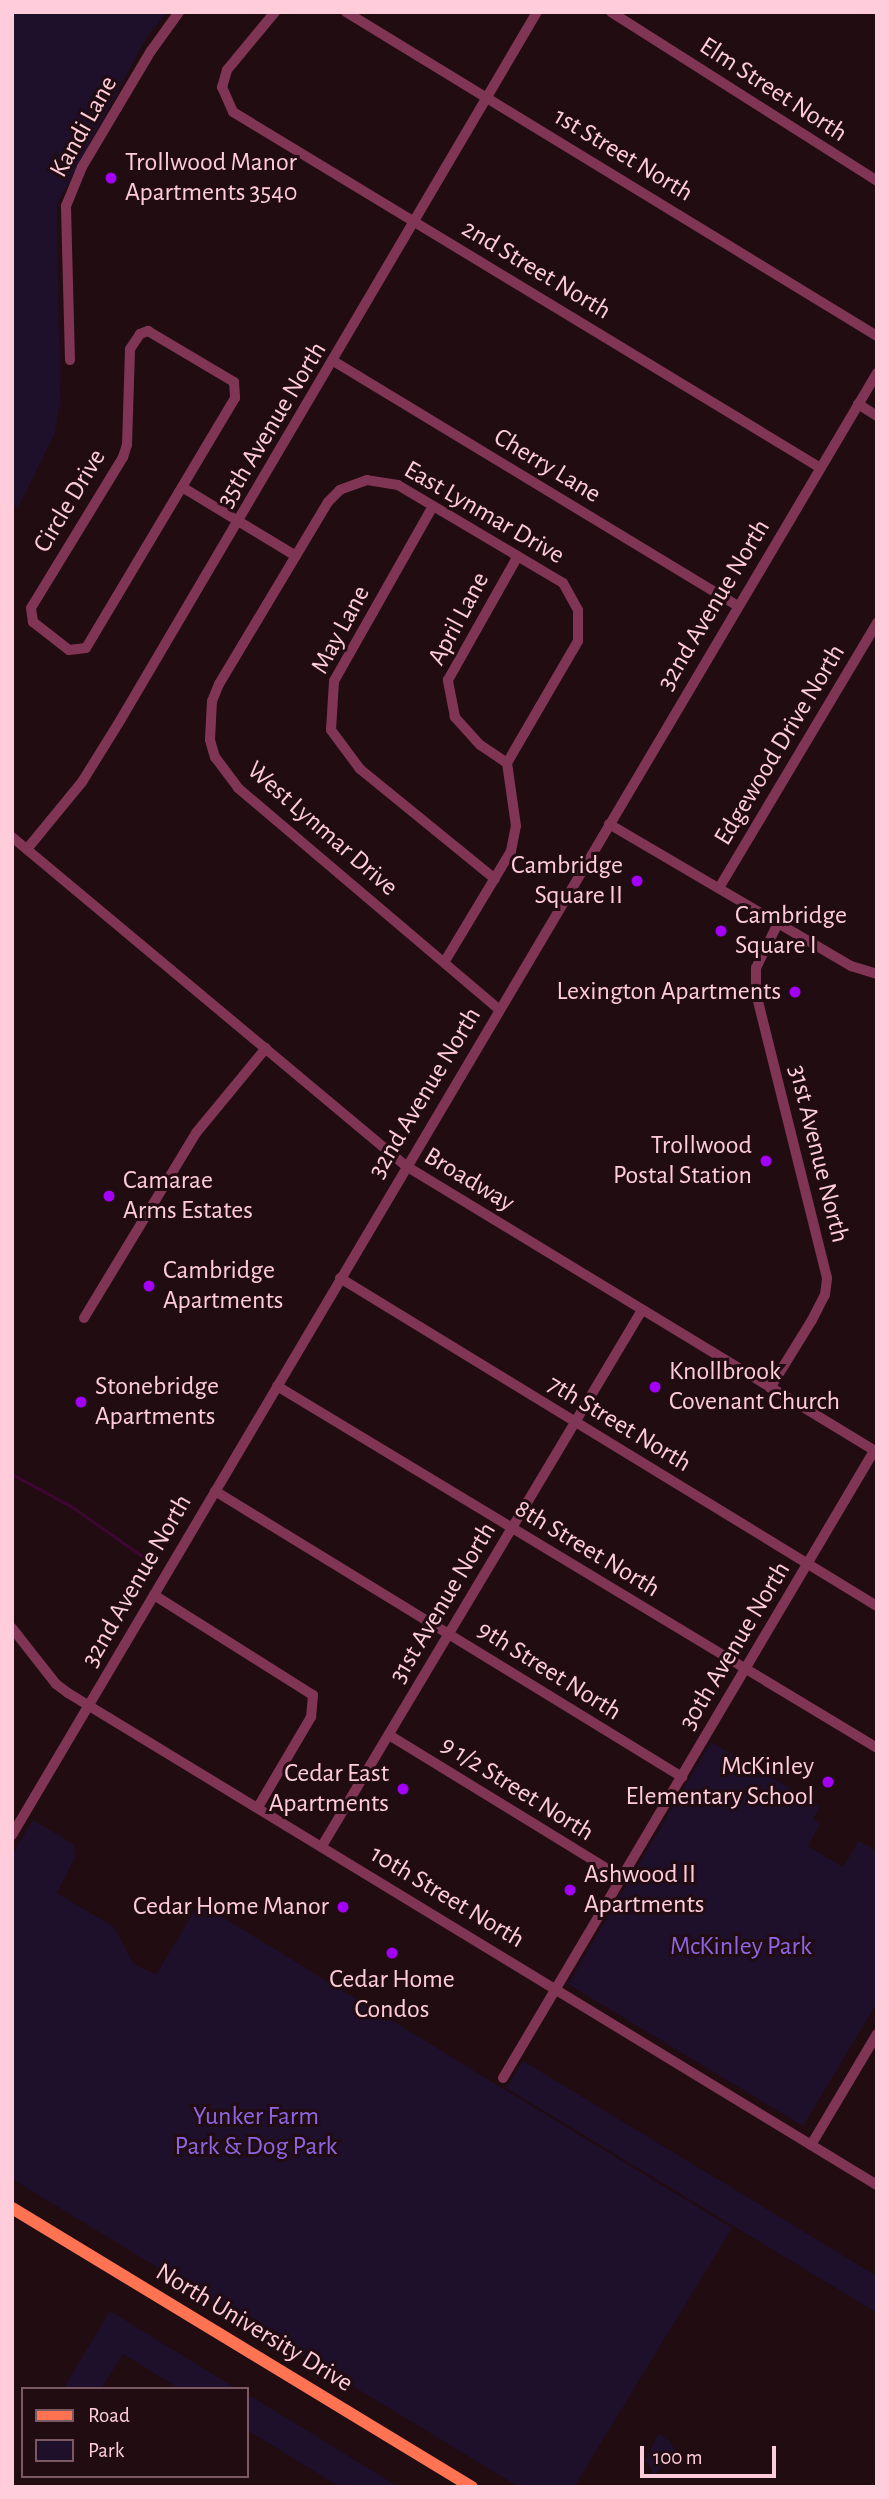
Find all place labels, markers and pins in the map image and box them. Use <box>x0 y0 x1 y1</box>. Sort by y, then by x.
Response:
place label: Trollwood Manor Apartments 3540 <box>125 147 297 208</box>
marker: Trollwood Manor Apartments 3540 <box>103 170 119 186</box>
place label: Cambridge Square II <box>511 850 623 912</box>
marker: Cambridge Square II <box>629 873 645 889</box>
place label: Cambridge Square I <box>735 900 847 962</box>
marker: Cambridge Square I <box>713 923 729 939</box>
place label: Lexington Apartments <box>556 976 781 1008</box>
marker: Lexington Apartments <box>787 984 803 1000</box>
place label: Trollwood Postal Station <box>613 1130 752 1192</box>
marker: Trollwood Postal Station <box>758 1153 774 1169</box>
place label: Camarae Arms Estates <box>123 1165 253 1226</box>
marker: Camarae Arms Estates <box>101 1188 117 1204</box>
place label: Cambridge Apartments <box>163 1255 283 1316</box>
marker: Cambridge Apartments <box>141 1278 157 1294</box>
place label: Knollbrook Covenant Church <box>669 1356 840 1418</box>
place label: Stonebridge Apartments <box>95 1371 219 1432</box>
marker: Knollbrook Covenant Church <box>647 1379 663 1395</box>
marker: Stonebridge Apartments <box>73 1394 89 1410</box>
place label: McKinley Elementary School <box>626 1751 814 1812</box>
place label: Cedar East Apartments <box>269 1758 389 1820</box>
marker: McKinley Elementary School <box>820 1774 836 1790</box>
marker: Cedar East Apartments <box>395 1781 411 1797</box>
place label: Ashwood II Apartments <box>584 1859 704 1920</box>
marker: Ashwood II Apartments <box>562 1882 578 1898</box>
place label: Cedar Home Manor <box>133 1891 329 1923</box>
marker: Cedar Home Manor <box>335 1899 351 1915</box>
marker: Cedar Home Condos <box>384 1945 400 1961</box>
place label: Cedar Home Condos <box>329 1964 455 2025</box>

